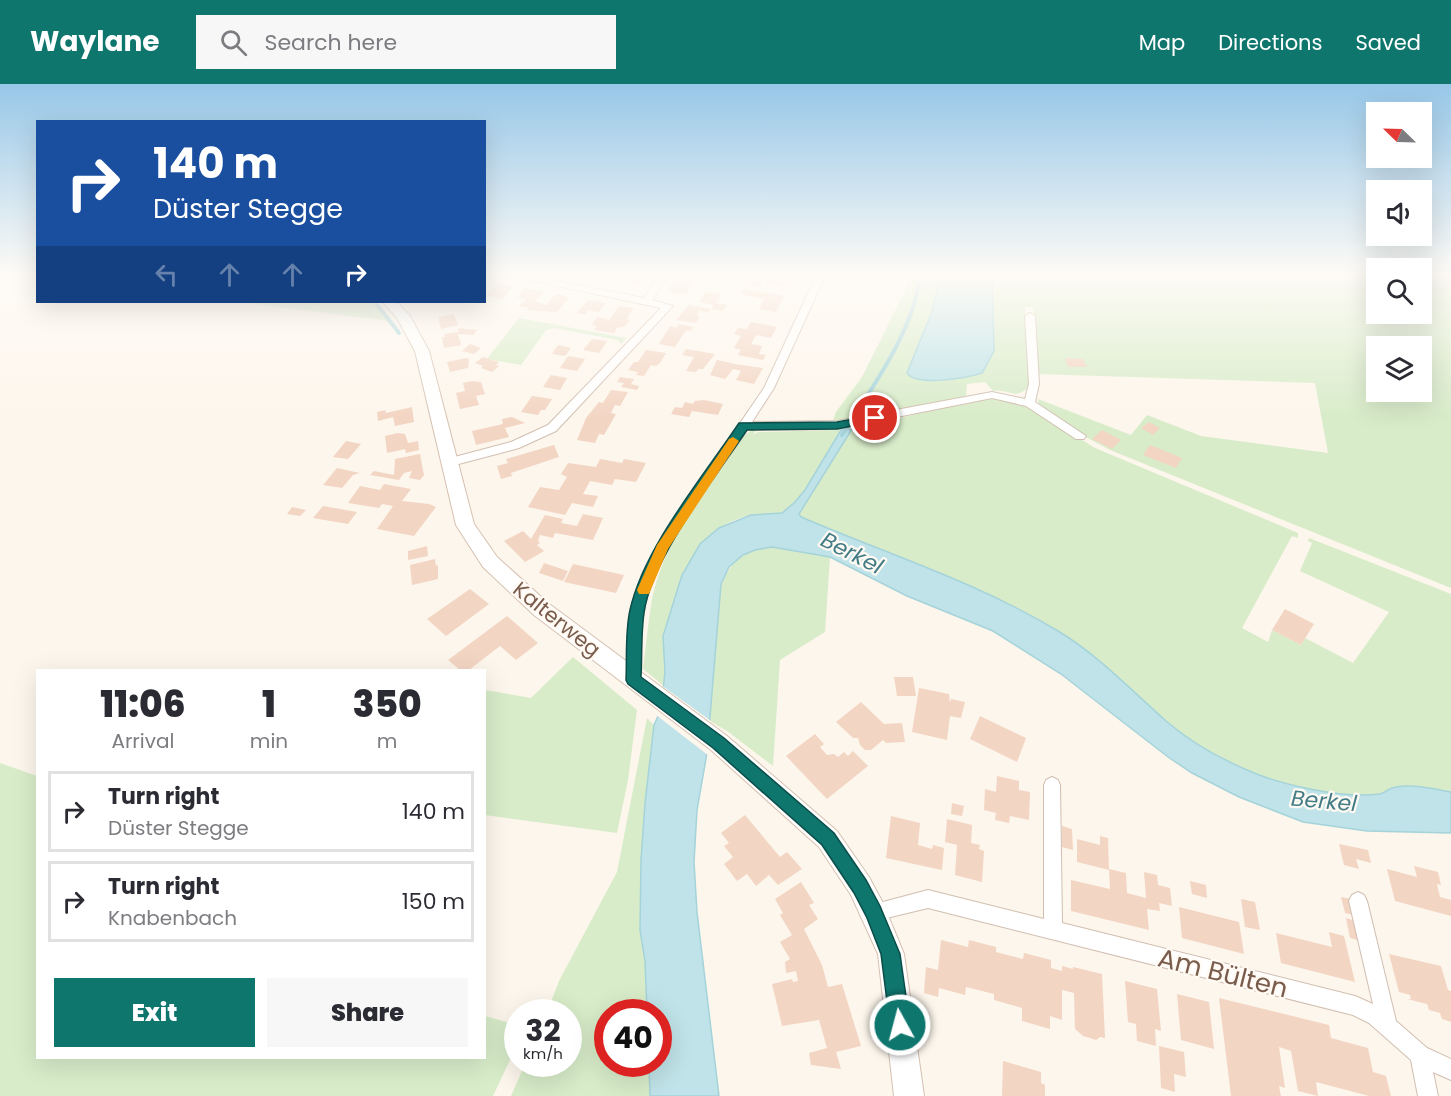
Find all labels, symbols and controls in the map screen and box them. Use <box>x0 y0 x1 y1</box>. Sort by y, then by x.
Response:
search box <box>196 15 616 69</box>
text: Waylane <box>30 22 160 61</box>
icon: search <box>217 26 250 59</box>
text: Search here <box>265 27 397 58</box>
text: Map <box>1139 28 1185 57</box>
text: Directions <box>1218 28 1322 57</box>
text: Saved <box>1355 28 1421 57</box>
north arrow <box>1366 102 1432 168</box>
map controls <box>1366 102 1432 402</box>
text: 140 m <box>153 134 278 193</box>
icon: right <box>54 144 132 222</box>
button: sound <box>1366 180 1432 246</box>
text: Düster Stegge <box>153 190 343 227</box>
icon: left <box>150 258 183 291</box>
icon: ahead <box>213 258 246 291</box>
icon: ahead <box>276 258 309 291</box>
icon: right <box>339 258 372 291</box>
button: search <box>1366 258 1432 324</box>
button: layers <box>1366 336 1432 402</box>
pin <box>849 392 900 443</box>
icon: arrive <box>858 401 891 434</box>
water label: Berkel <box>816 524 889 582</box>
street label: Kalterweg <box>507 575 607 663</box>
text: 11:06 <box>100 679 186 730</box>
text: 1 <box>262 679 276 730</box>
text: 350 <box>352 679 422 730</box>
text: Arrival <box>111 727 174 755</box>
text: min <box>250 727 288 755</box>
text: m <box>377 727 397 755</box>
text: Turn right <box>108 781 219 812</box>
water label: Berkel <box>1290 783 1359 819</box>
icon: right <box>57 795 90 828</box>
text: 140 m <box>402 796 465 827</box>
text: Düster Stegge <box>108 814 249 842</box>
text: Turn right <box>108 871 219 902</box>
icon: right <box>57 885 90 918</box>
text: 150 m <box>402 886 465 917</box>
text: Knabenbach <box>108 904 237 932</box>
street label: Am Bülten <box>1154 940 1292 1006</box>
button: Exit <box>54 978 255 1047</box>
button: Share <box>267 978 468 1047</box>
position arrow <box>868 993 932 1057</box>
speed limit sign: 40 <box>594 999 672 1077</box>
text: 32 <box>525 1009 561 1052</box>
text: km/h <box>523 1043 563 1064</box>

